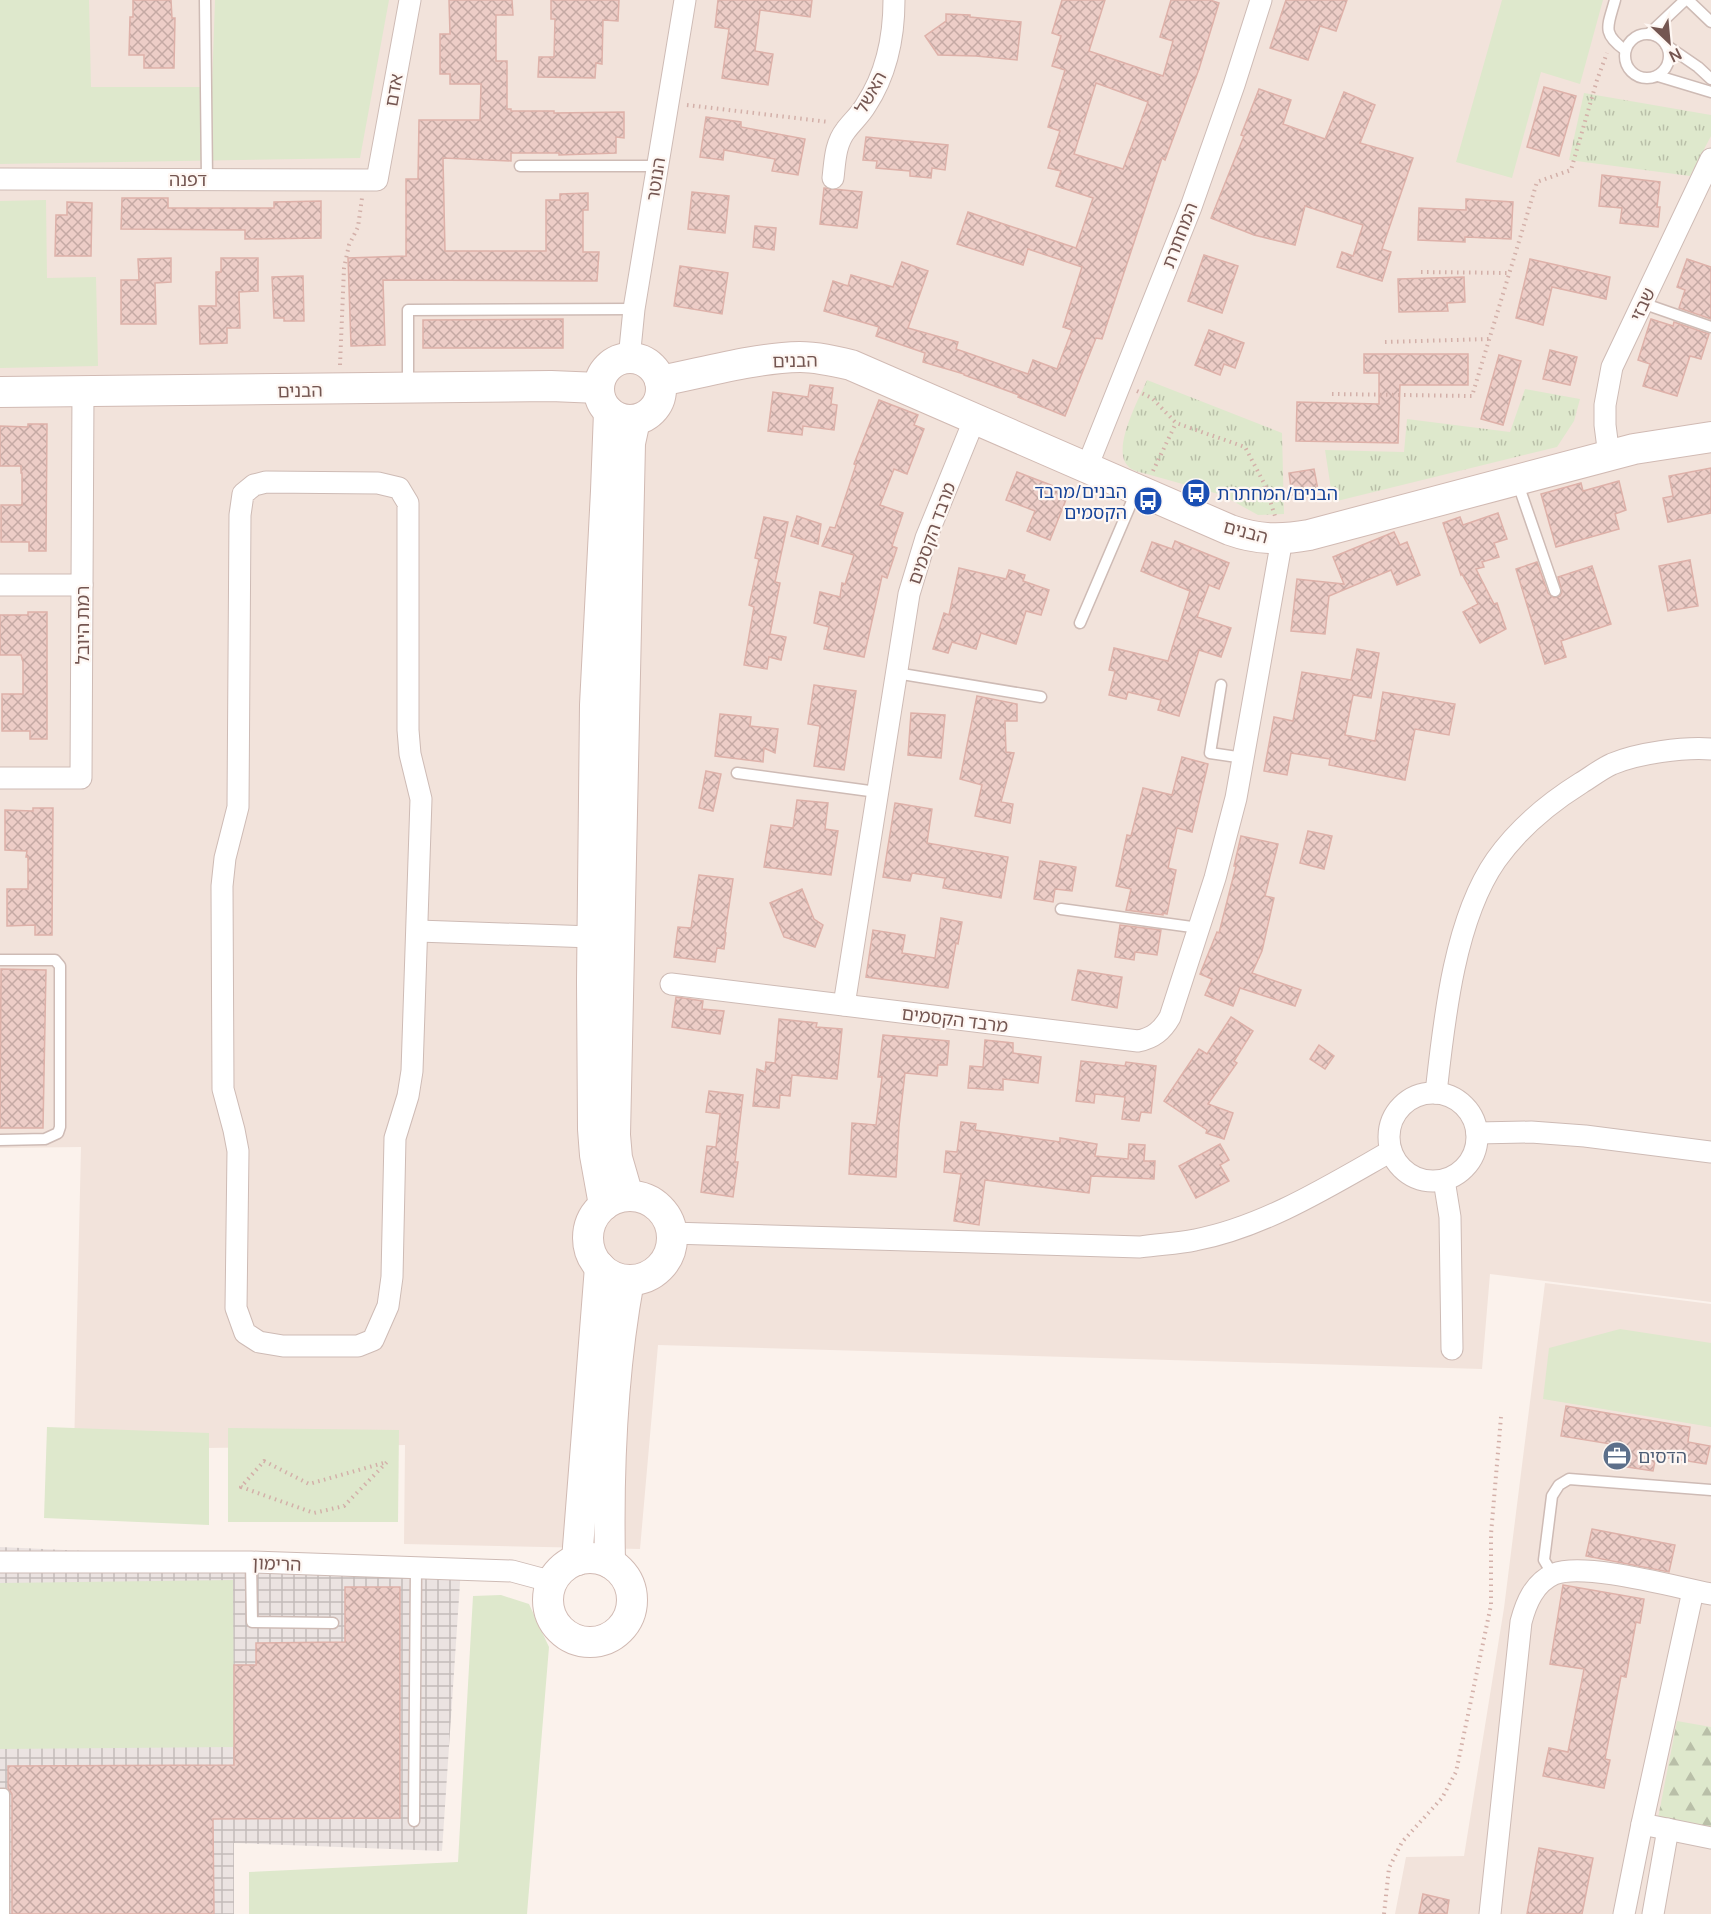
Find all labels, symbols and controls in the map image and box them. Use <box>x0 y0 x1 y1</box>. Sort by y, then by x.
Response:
north arrow <box>1639 12 1699 72</box>
text: N <box>1666 43 1686 68</box>
street label: האשל <box>849 67 891 117</box>
street label: אדם <box>378 72 408 108</box>
street label: הנוטר <box>640 155 670 203</box>
street label: דפנה <box>169 167 207 191</box>
street label: המחתרת <box>1155 199 1203 271</box>
street label: שבזי <box>1624 283 1660 325</box>
street label: הבנים <box>772 348 818 372</box>
street label: הבנים <box>277 378 323 402</box>
bus stop icon: הבנים/המחתרת <box>1180 477 1212 509</box>
street label: מרבד הקסמים <box>901 478 961 587</box>
place label: הבנים/מרבד הקסמים <box>1034 479 1127 524</box>
place label: הבנים/המחתרת <box>1217 481 1338 505</box>
bus stop icon: הבנים/מרבד הקסמים <box>1132 485 1164 517</box>
street label: הבנים <box>1221 514 1271 548</box>
street label: רמת היובל <box>70 586 94 664</box>
street label: מרבד הקסמים <box>900 1001 1010 1037</box>
office icon: הדסים <box>1601 1440 1633 1472</box>
place label: הדסים <box>1638 1444 1687 1468</box>
street label: הרימון <box>252 1550 302 1576</box>

